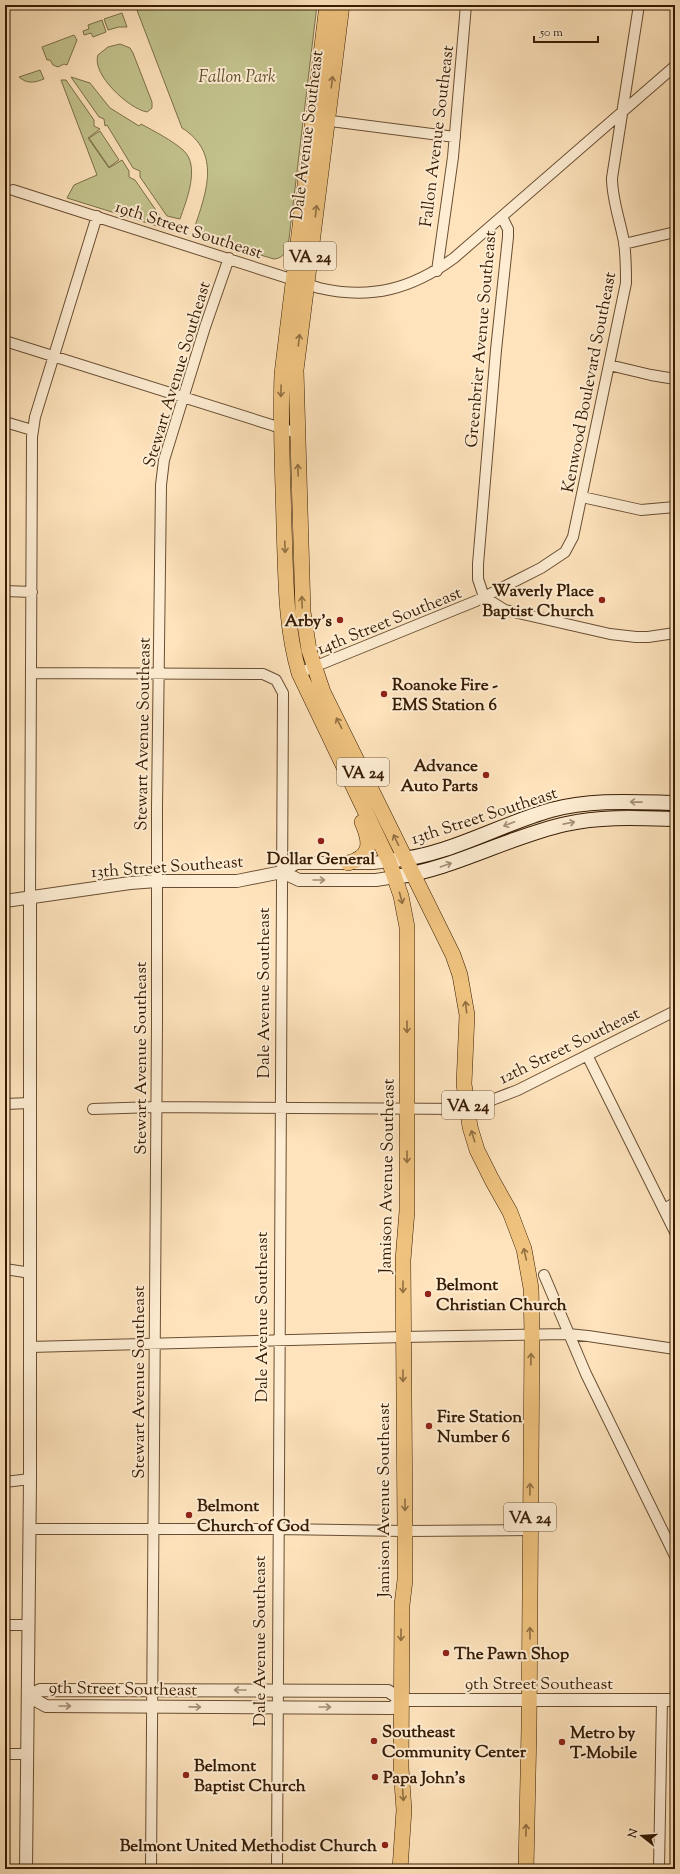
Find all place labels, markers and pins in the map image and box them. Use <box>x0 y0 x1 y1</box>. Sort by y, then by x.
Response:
place label: Waverly Place Baptist Church <box>482 580 594 624</box>
marker: Waverly Place Baptist Church <box>597 595 607 605</box>
place label: Arby's <box>284 610 332 634</box>
marker: Arby's <box>335 615 345 625</box>
place label: Roanoke Fire - EMS Station 6 <box>392 674 498 718</box>
marker: Roanoke Fire - EMS Station 6 <box>379 689 389 699</box>
place label: Advance Auto Parts <box>400 755 478 799</box>
marker: Advance Auto Parts <box>481 770 491 780</box>
marker: Dollar General <box>316 836 326 846</box>
place label: Dollar General <box>267 848 375 872</box>
place label: Belmont Christian Church <box>436 1274 567 1318</box>
marker: Belmont Christian Church <box>423 1289 433 1299</box>
place label: Fire Station Number 6 <box>437 1406 523 1450</box>
marker: Fire Station Number 6 <box>424 1421 434 1431</box>
place label: Belmont Church of God <box>197 1495 310 1539</box>
marker: Belmont Church of God <box>184 1510 194 1520</box>
place label: The Pawn Shop <box>454 1643 570 1667</box>
marker: The Pawn Shop <box>441 1648 451 1658</box>
place label: Southeast Community Center <box>382 1721 527 1765</box>
place label: Metro by T-Mobile <box>570 1722 637 1766</box>
marker: Southeast Community Center <box>369 1736 379 1746</box>
marker: Metro by T-Mobile <box>557 1737 567 1747</box>
place label: Belmont Baptist Church <box>194 1755 306 1799</box>
place label: Papa John's <box>383 1767 466 1791</box>
marker: Belmont Baptist Church <box>181 1770 191 1780</box>
marker: Papa John's <box>370 1772 380 1782</box>
place label: Belmont United Methodist Church <box>120 1835 377 1859</box>
marker: Belmont United Methodist Church <box>380 1840 390 1850</box>

